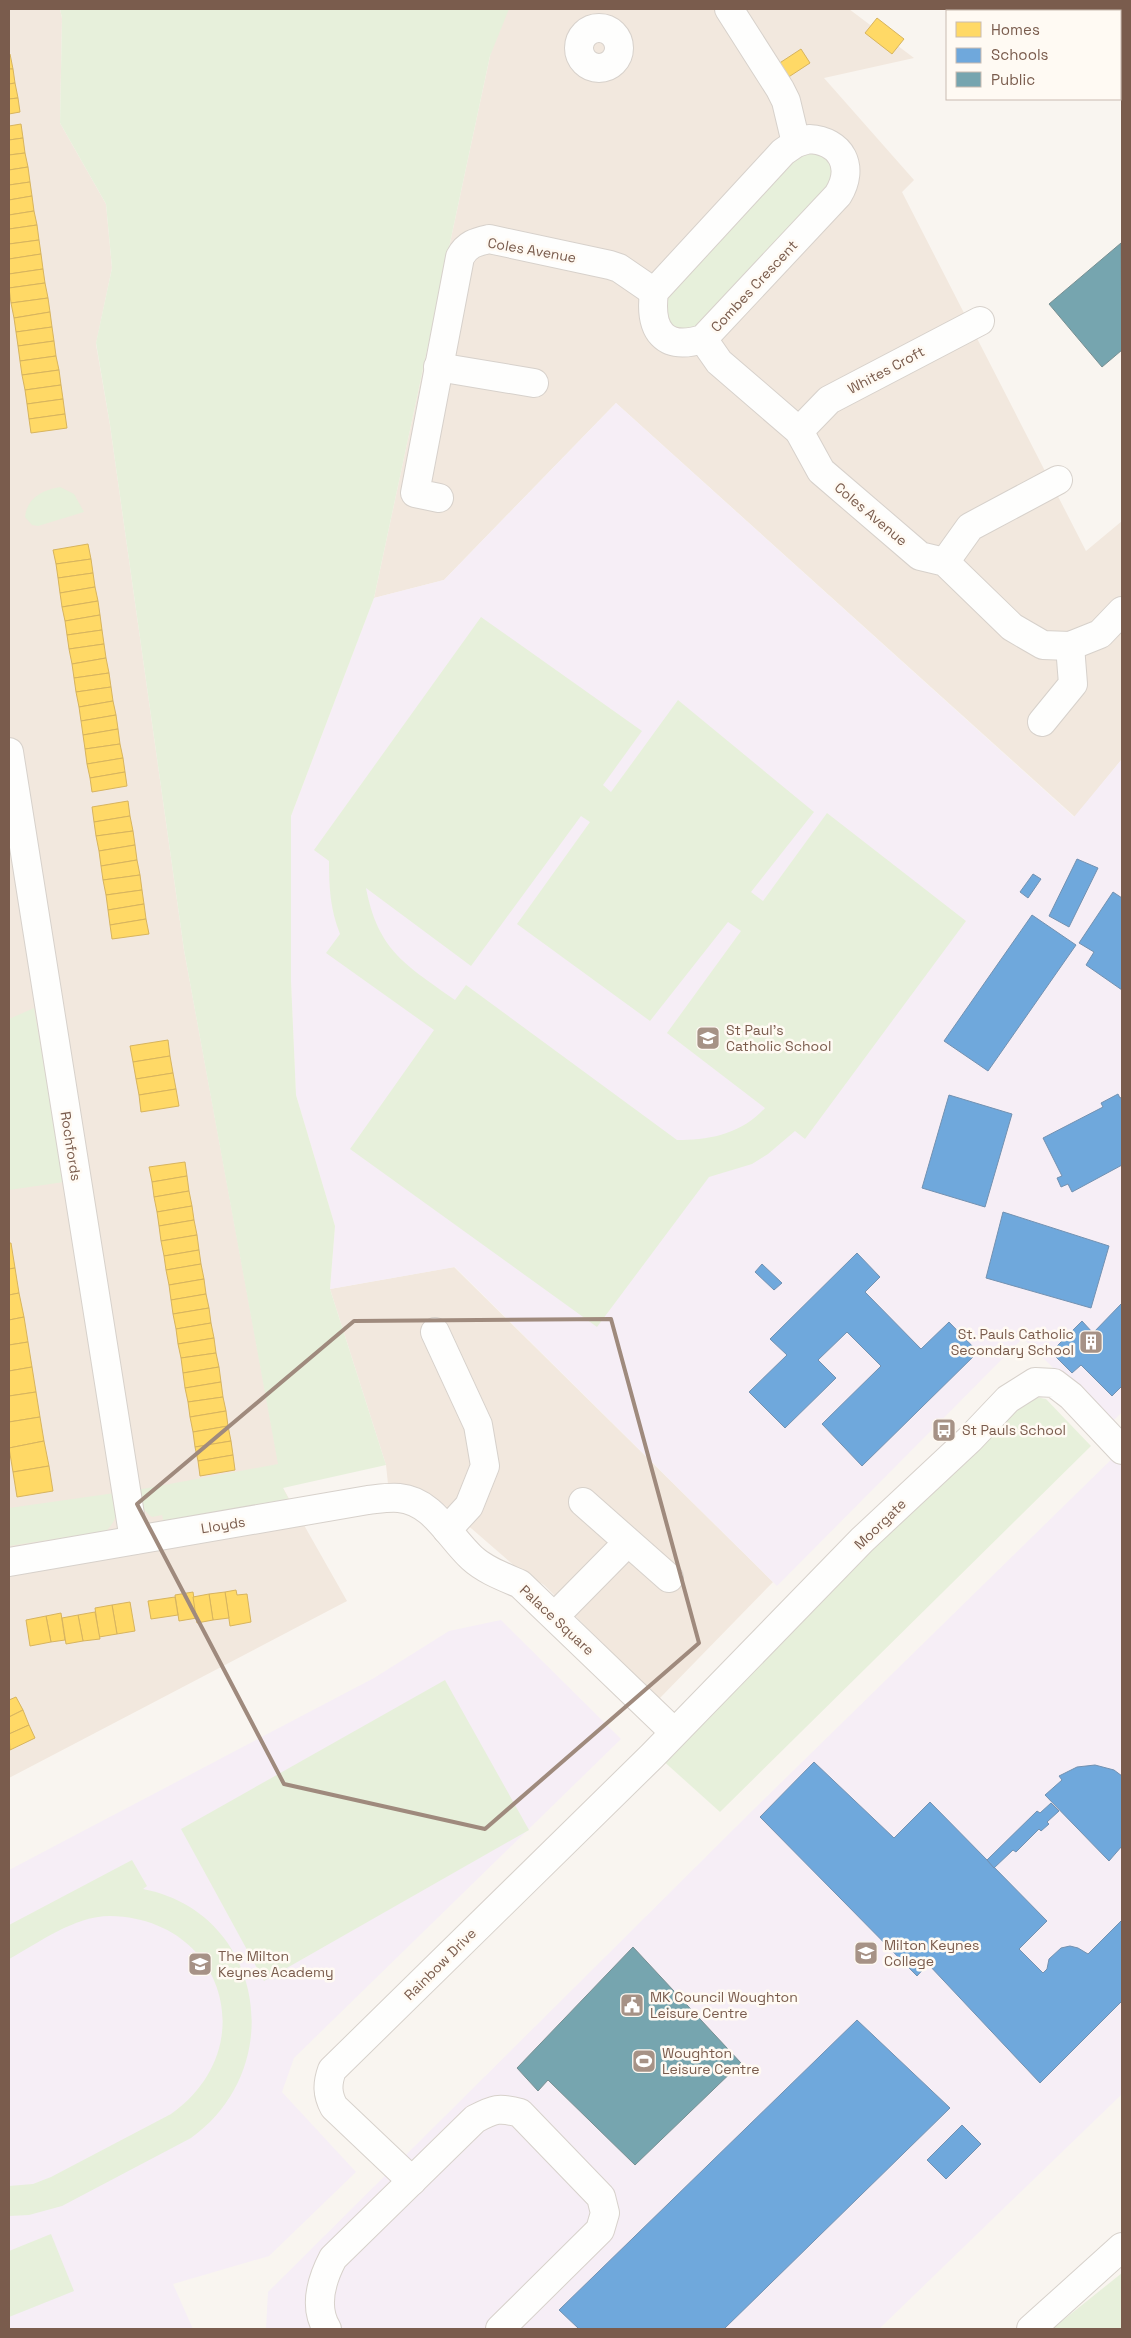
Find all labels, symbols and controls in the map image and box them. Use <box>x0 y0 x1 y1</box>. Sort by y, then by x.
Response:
legend <box>946 10 1121 100</box>
text: Homes <box>991 20 1040 39</box>
text: Schools <box>991 45 1049 64</box>
text: Public <box>991 70 1035 89</box>
street label: Coles Avenue <box>486 233 578 267</box>
street label: Combes Crescent <box>707 236 801 336</box>
street label: Whites Croft <box>844 342 928 398</box>
street label: Coles Avenue <box>831 478 911 550</box>
place label: St Paul's Catholic School <box>726 1021 831 1055</box>
school or university icon: St Paul's Catholic School <box>695 1025 721 1051</box>
street label: Rochfords <box>57 1110 85 1182</box>
place label: St. Pauls Catholic Secondary School <box>951 1325 1074 1359</box>
building icon: St. Pauls Catholic Secondary School <box>1078 1329 1104 1355</box>
bus stop icon: St Pauls School <box>931 1417 957 1443</box>
place label: St Pauls School <box>962 1421 1066 1439</box>
street label: Moorgate <box>850 1495 910 1553</box>
street label: Lloyds <box>200 1513 246 1537</box>
street label: Palace Square <box>516 1581 598 1659</box>
street label: Rainbow Drive <box>400 1924 480 2004</box>
place label: Milton Keynes College <box>884 1936 979 1970</box>
school or university icon: Milton Keynes College <box>853 1940 879 1966</box>
place label: The Milton Keynes Academy <box>218 1947 334 1981</box>
school or university icon: The Milton Keynes Academy <box>187 1951 213 1977</box>
place label: MK Council Woughton Leisure Centre <box>650 1988 798 2022</box>
public building icon: MK Council Woughton Leisure Centre <box>619 1992 645 2018</box>
place label: Woughton Leisure Centre <box>662 2044 760 2078</box>
sports icon: Woughton Leisure Centre <box>631 2048 657 2074</box>

